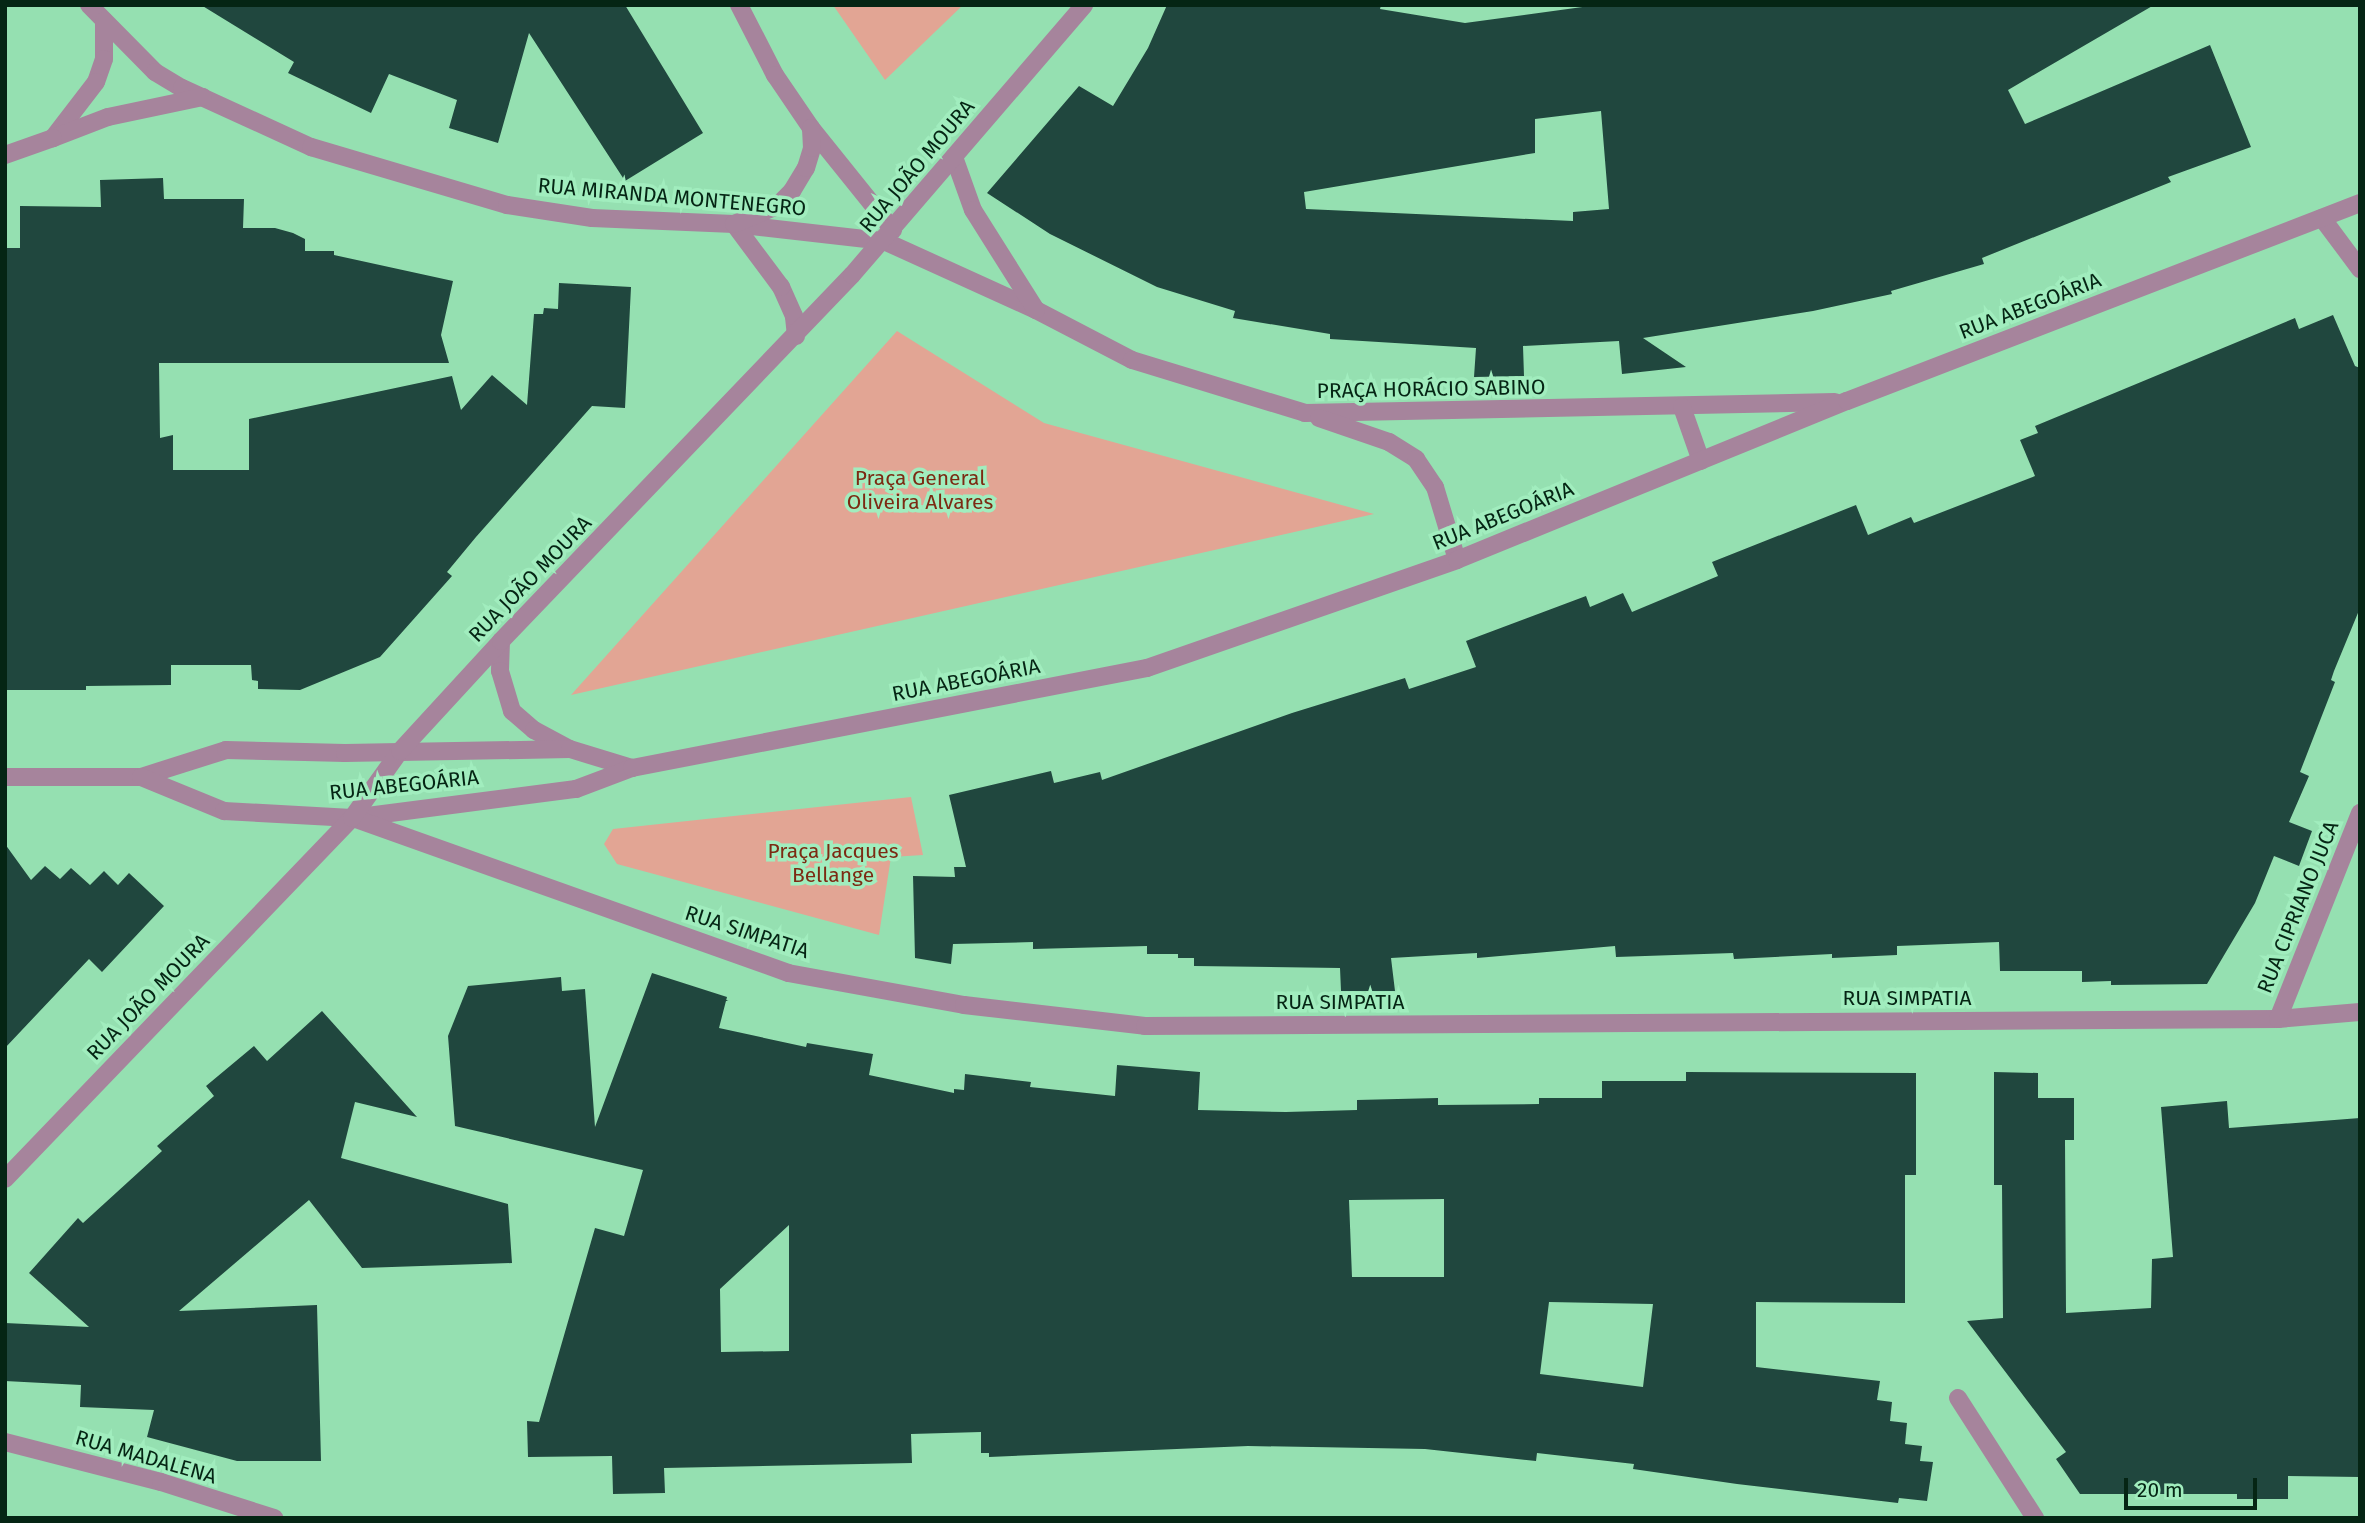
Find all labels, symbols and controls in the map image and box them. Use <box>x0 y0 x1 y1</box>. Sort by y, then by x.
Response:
street label: RUA JOÃO MOURA <box>854 94 980 238</box>
street label: RUA MIRANDA MONTENEGRO <box>537 173 807 221</box>
street label: RUA ABEGOÁRIA <box>1955 267 2105 345</box>
street label: PRAÇA HORÁCIO SABINO <box>1316 374 1546 404</box>
park label: Praça General Oliveira Alvares <box>847 465 993 515</box>
street label: RUA ABEGOÁRIA <box>1429 476 1577 556</box>
street label: RUA JOÃO MOURA <box>463 511 597 647</box>
street label: RUA ABEGOÁRIA <box>890 653 1042 707</box>
street label: RUA ABEGOÁRIA <box>328 765 480 805</box>
street label: RUA CIPRIANO JUCA <box>2252 817 2344 997</box>
park label: Praça Jacques Bellange <box>768 838 898 888</box>
street label: RUA SIMPATIA <box>682 900 812 964</box>
street label: RUA JOÃO MOURA <box>81 929 215 1065</box>
street label: RUA SIMPATIA <box>1843 985 1971 1011</box>
street label: RUA SIMPATIA <box>1276 989 1404 1015</box>
street label: RUA MADALENA <box>73 1425 219 1489</box>
scale bar <box>2127 1464 2260 1508</box>
text: 20 m <box>2137 1477 2183 1503</box>

